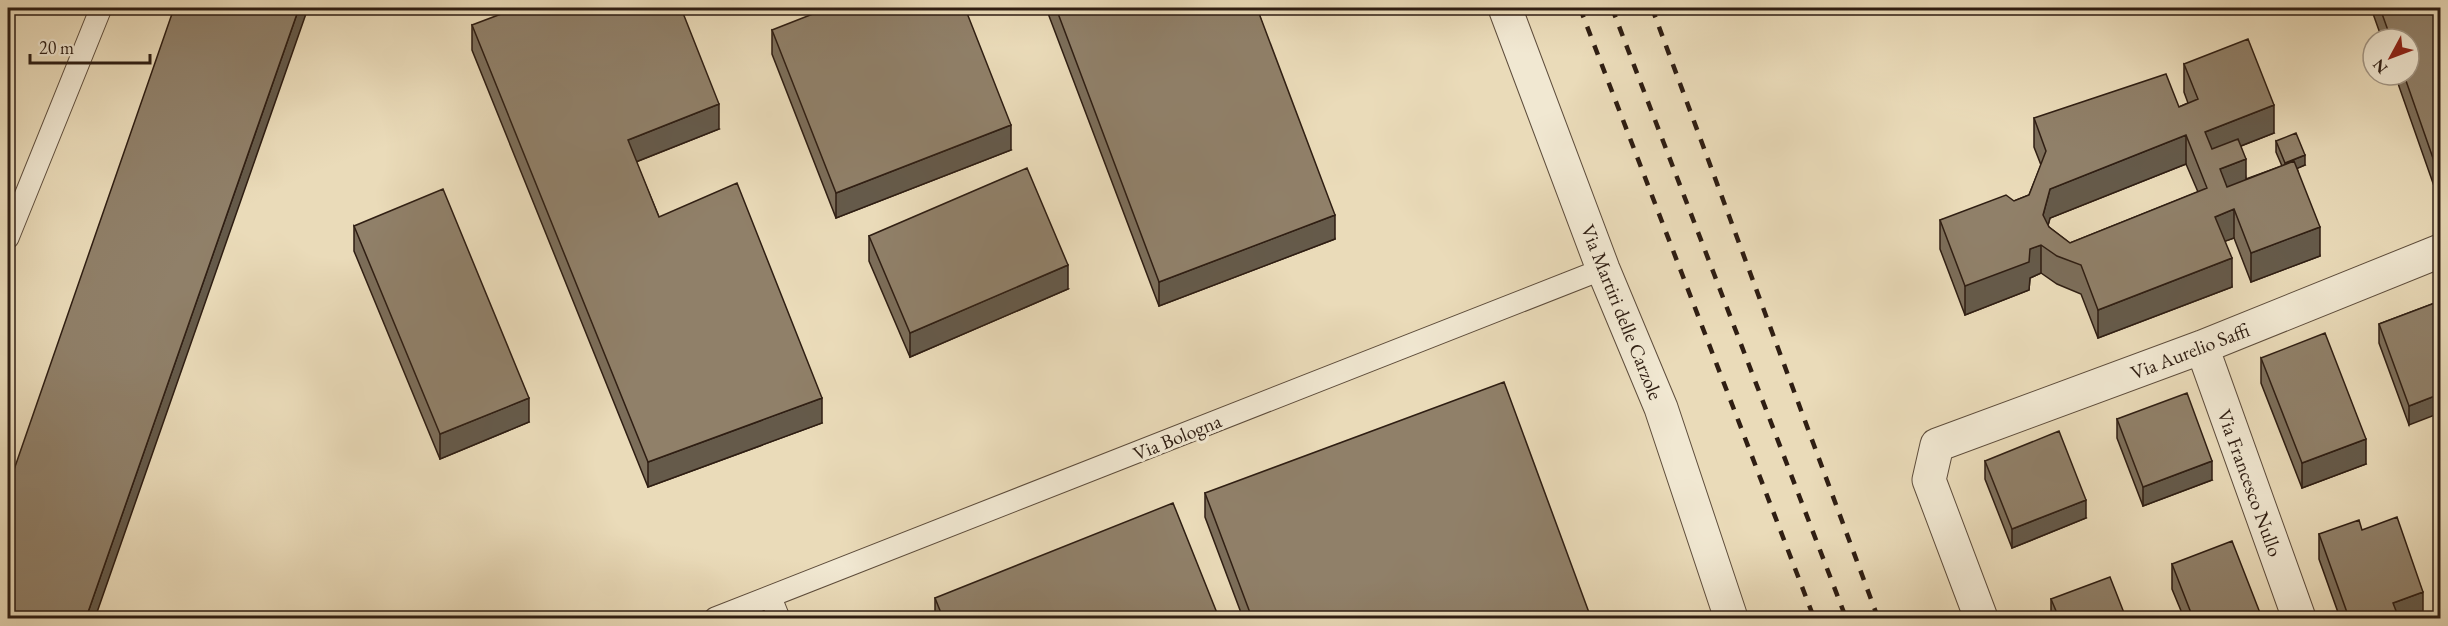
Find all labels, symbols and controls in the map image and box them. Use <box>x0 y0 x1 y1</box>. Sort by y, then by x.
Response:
scale bar <box>30 27 150 65</box>
north arrow <box>2361 27 2421 87</box>
text: 20 m <box>39 36 74 59</box>
text: N <box>2368 55 2392 78</box>
street label: Via Martiri delle Carzole <box>1575 220 1669 404</box>
street label: Via Aurelio Saffi <box>2127 316 2254 386</box>
street label: Via Francesco Nullo <box>2211 406 2289 560</box>
street label: Via Bologna <box>1129 407 1225 467</box>

